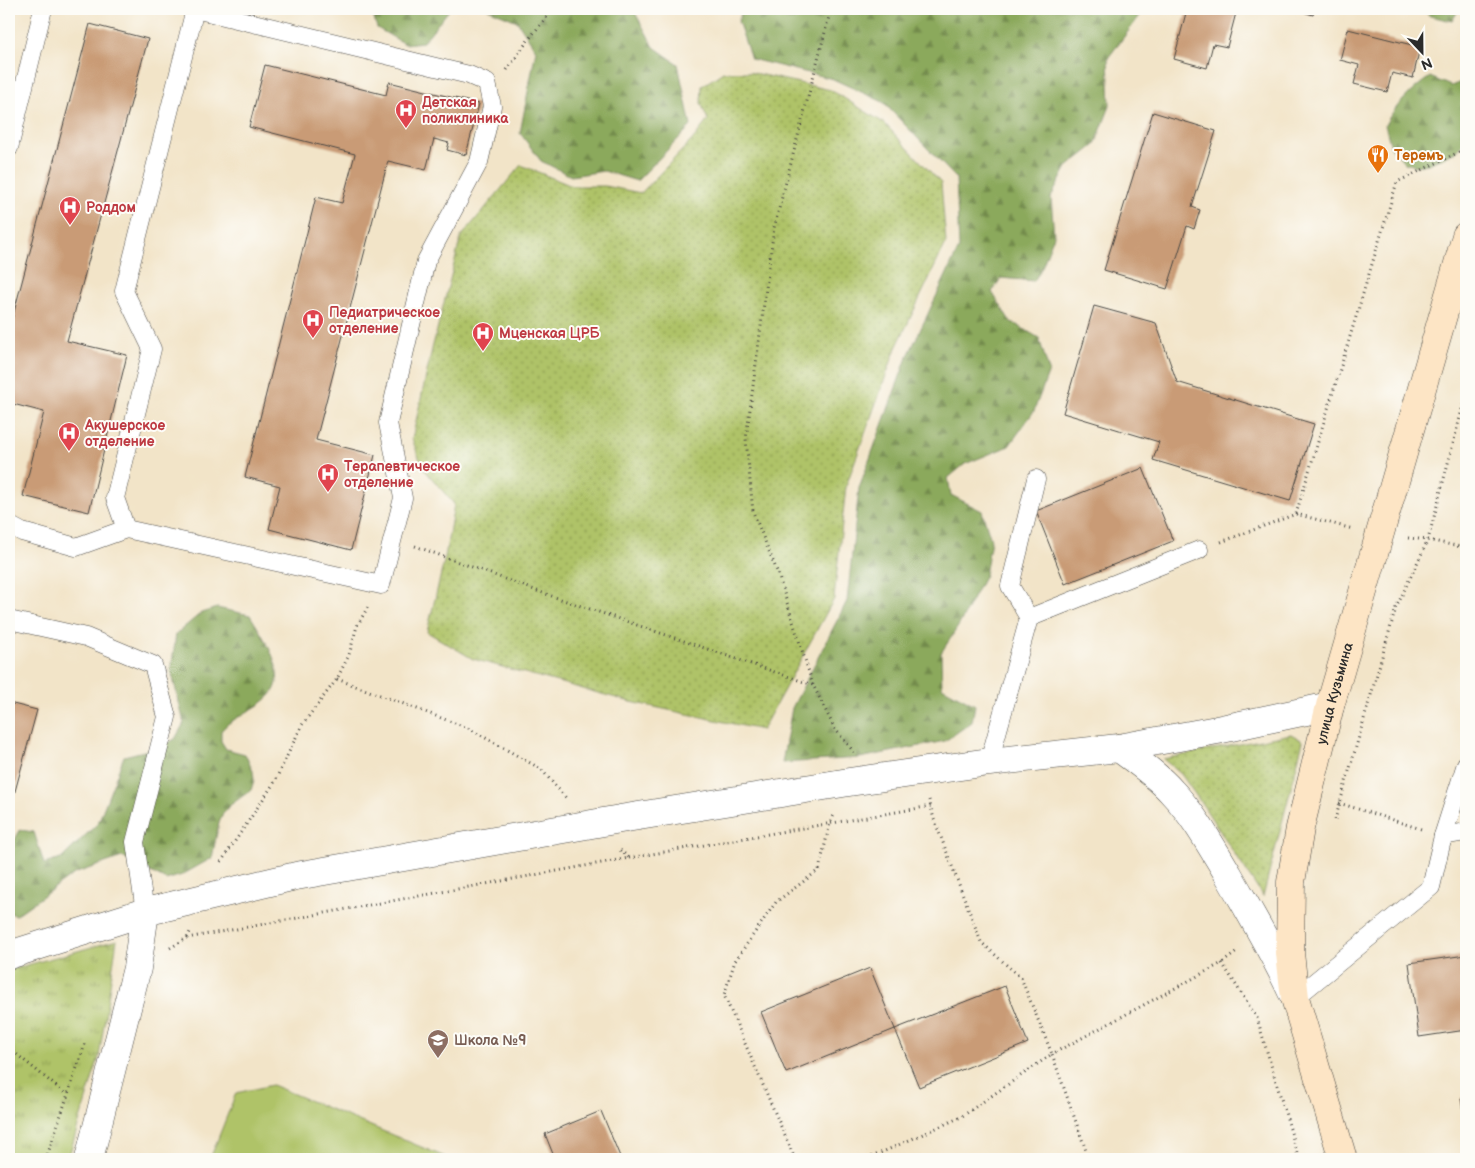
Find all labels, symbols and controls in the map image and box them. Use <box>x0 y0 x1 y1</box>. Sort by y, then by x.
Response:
north arrow <box>1398 28 1448 78</box>
text: N <box>1419 54 1435 73</box>
place label: Детская поликлиника <box>422 94 509 127</box>
hospital icon: Детская поликлиника <box>394 98 418 129</box>
restaurant icon: Теремъ <box>1366 143 1390 174</box>
place label: Теремъ <box>1394 147 1444 164</box>
hospital icon: Роддом <box>58 195 82 226</box>
place label: Роддом <box>86 199 136 216</box>
place label: Педиатрическое отделение <box>329 304 440 337</box>
hospital icon: Педиатрическое отделение <box>301 308 325 339</box>
hospital icon: Мценская ЦРБ <box>471 321 495 352</box>
place label: Мценская ЦРБ <box>499 325 600 342</box>
place label: Акушерское отделение <box>84 417 165 450</box>
hospital icon: Акушерское отделение <box>57 421 81 452</box>
place label: Терапевтическое отделение <box>344 458 460 491</box>
hospital icon: Терапевтическое отделение <box>316 462 340 493</box>
street label: улица Кузьмина <box>1313 640 1357 746</box>
school or university icon: Школа №9 <box>426 1028 450 1059</box>
place label: Школа №9 <box>454 1032 526 1049</box>

